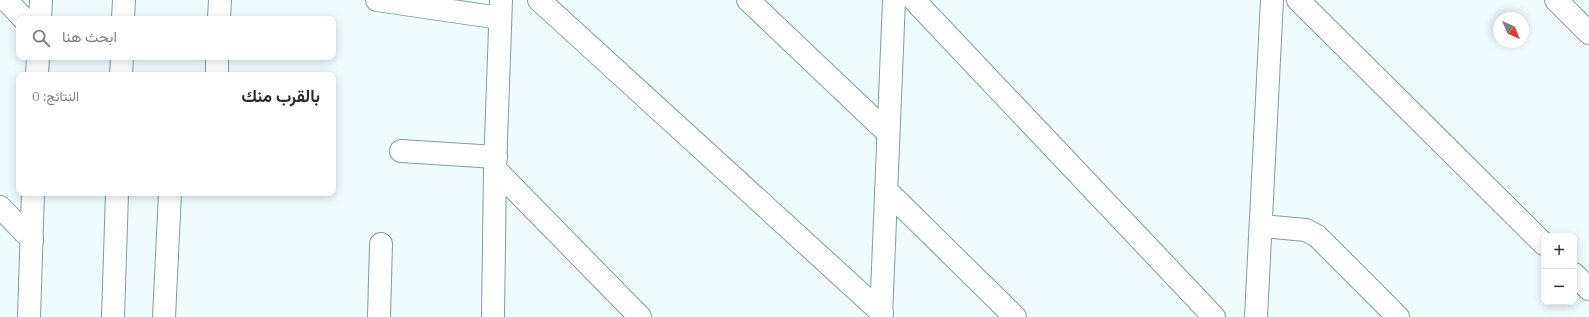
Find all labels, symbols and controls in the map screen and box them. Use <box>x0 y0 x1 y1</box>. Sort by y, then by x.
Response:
north arrow <box>1493 12 1529 48</box>
search box <box>16 16 336 60</box>
icon: search <box>30 27 52 49</box>
text: ابحث هنا <box>62 27 117 46</box>
text: بالقرب منك <box>241 85 320 107</box>
text: النتائج: 0 <box>32 88 79 105</box>
map controls <box>1541 233 1577 305</box>
button: + <box>1541 233 1577 269</box>
button: − <box>1541 269 1577 305</box>

